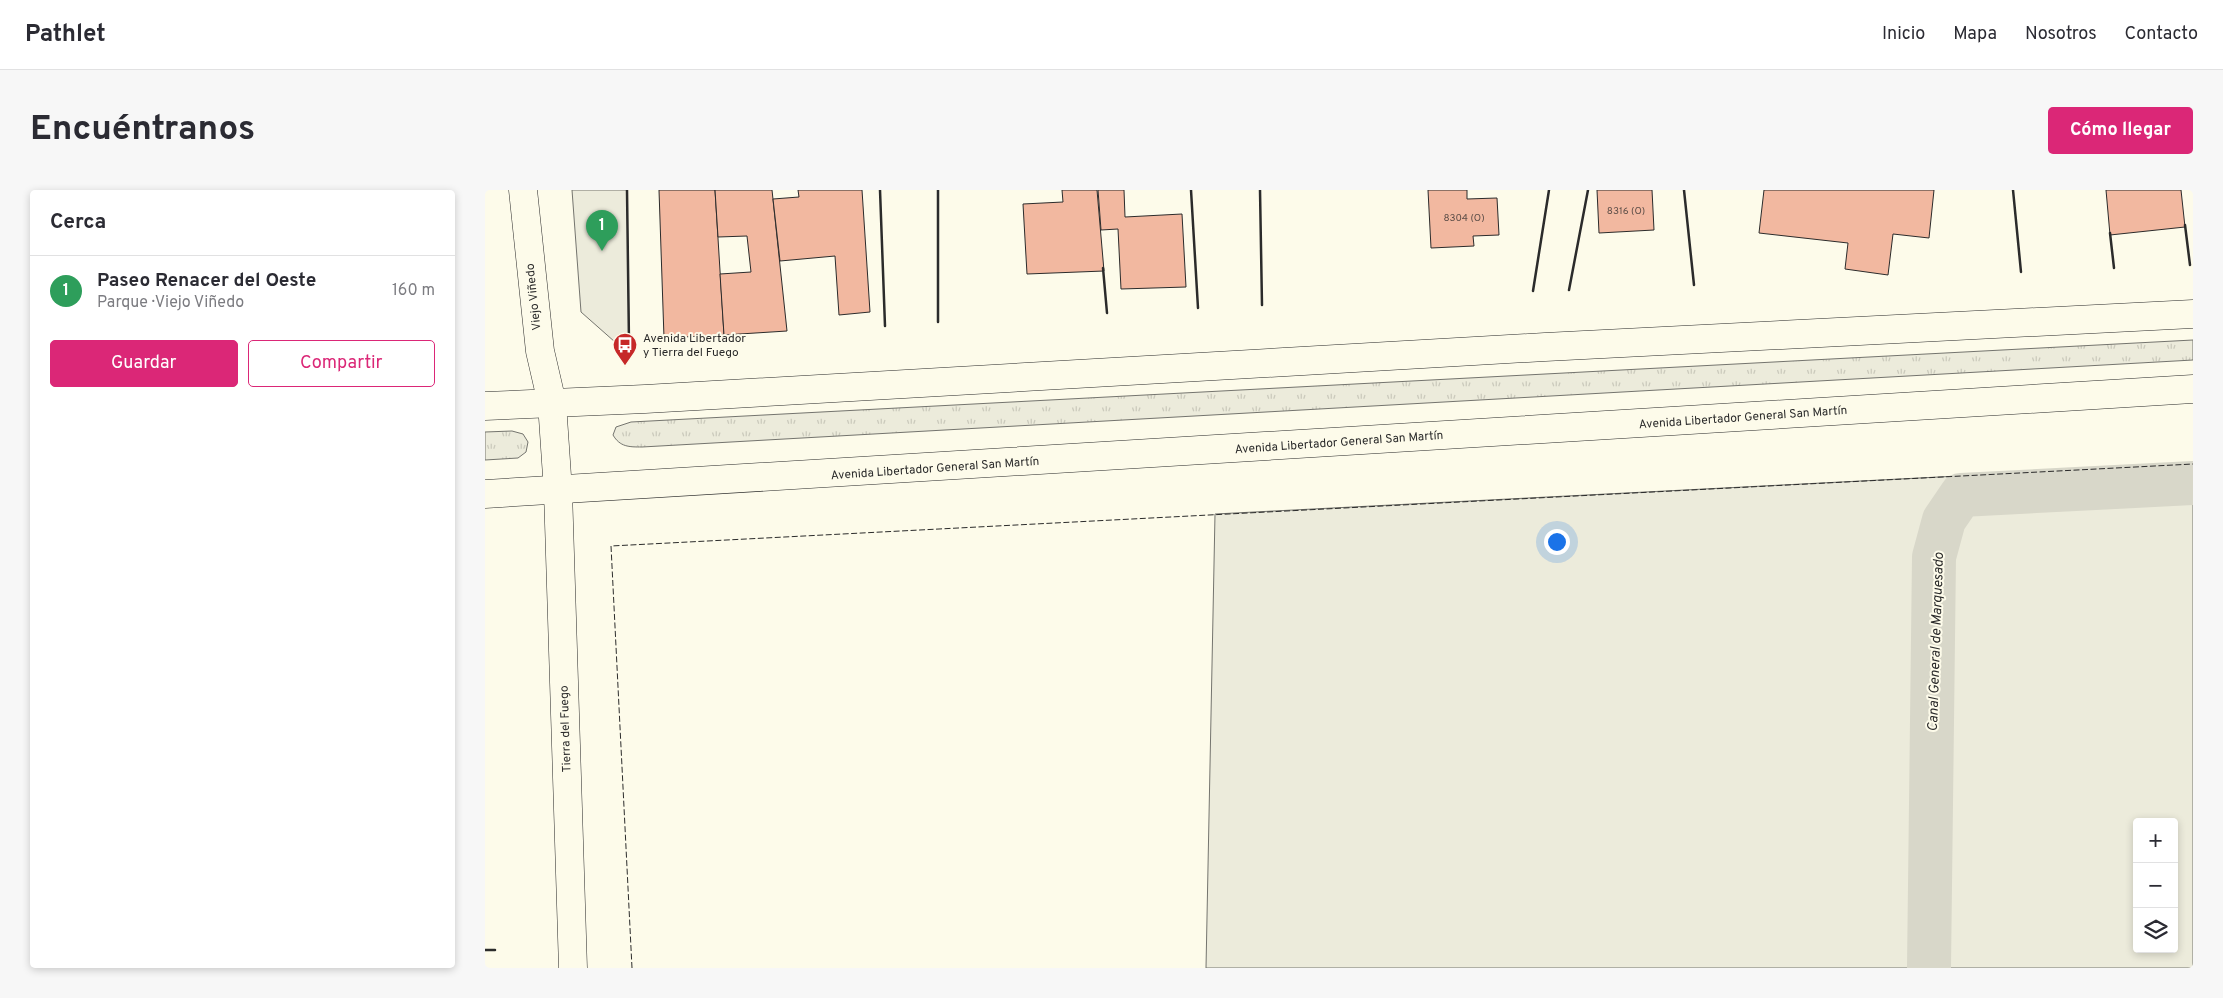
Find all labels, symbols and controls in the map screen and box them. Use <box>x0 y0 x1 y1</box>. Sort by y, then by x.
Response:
text: Pathlet <box>25 20 106 50</box>
text: Inicio <box>1882 23 1925 46</box>
text: Mapa <box>1953 23 1997 46</box>
text: Nosotros <box>2025 23 2097 46</box>
text: Contacto <box>2125 23 2198 46</box>
button: Cómo llegar <box>2048 107 2193 154</box>
text: Encuéntranos <box>30 108 255 152</box>
house number: 8316 (O) <box>1607 205 1645 218</box>
text: Cerca <box>50 209 106 236</box>
pin: 1 <box>586 210 618 251</box>
house number: 8304 (O) <box>1443 212 1485 225</box>
street label: Viejo Viñedo <box>522 262 545 331</box>
text: Paseo Renacer del Oeste <box>97 269 316 293</box>
text: 1 <box>63 281 69 301</box>
text: 160 m <box>392 281 435 301</box>
text: Parque · Viejo Viñedo <box>97 293 244 313</box>
place label: Avenida Libertador y Tierra del Fuego <box>643 331 746 361</box>
bus stop icon: Avenida Libertador y Tierra del Fuego <box>612 332 638 366</box>
button: Guardar <box>50 340 238 387</box>
button: Compartir <box>248 340 435 387</box>
street label: Avenida Libertador General San Martín <box>1638 403 1848 433</box>
street label: Avenida Libertador General San Martín <box>1234 428 1444 458</box>
street label: Avenida Libertador General San Martín <box>830 454 1040 484</box>
your location <box>1544 529 1570 555</box>
water label: Canal General de Marquesado <box>1925 552 1948 732</box>
street label: Tierra del Fuego <box>556 685 576 773</box>
map controls <box>2133 818 2178 953</box>
button: + <box>2133 818 2178 863</box>
button: − <box>2133 863 2178 908</box>
button: layers <box>2133 908 2178 953</box>

